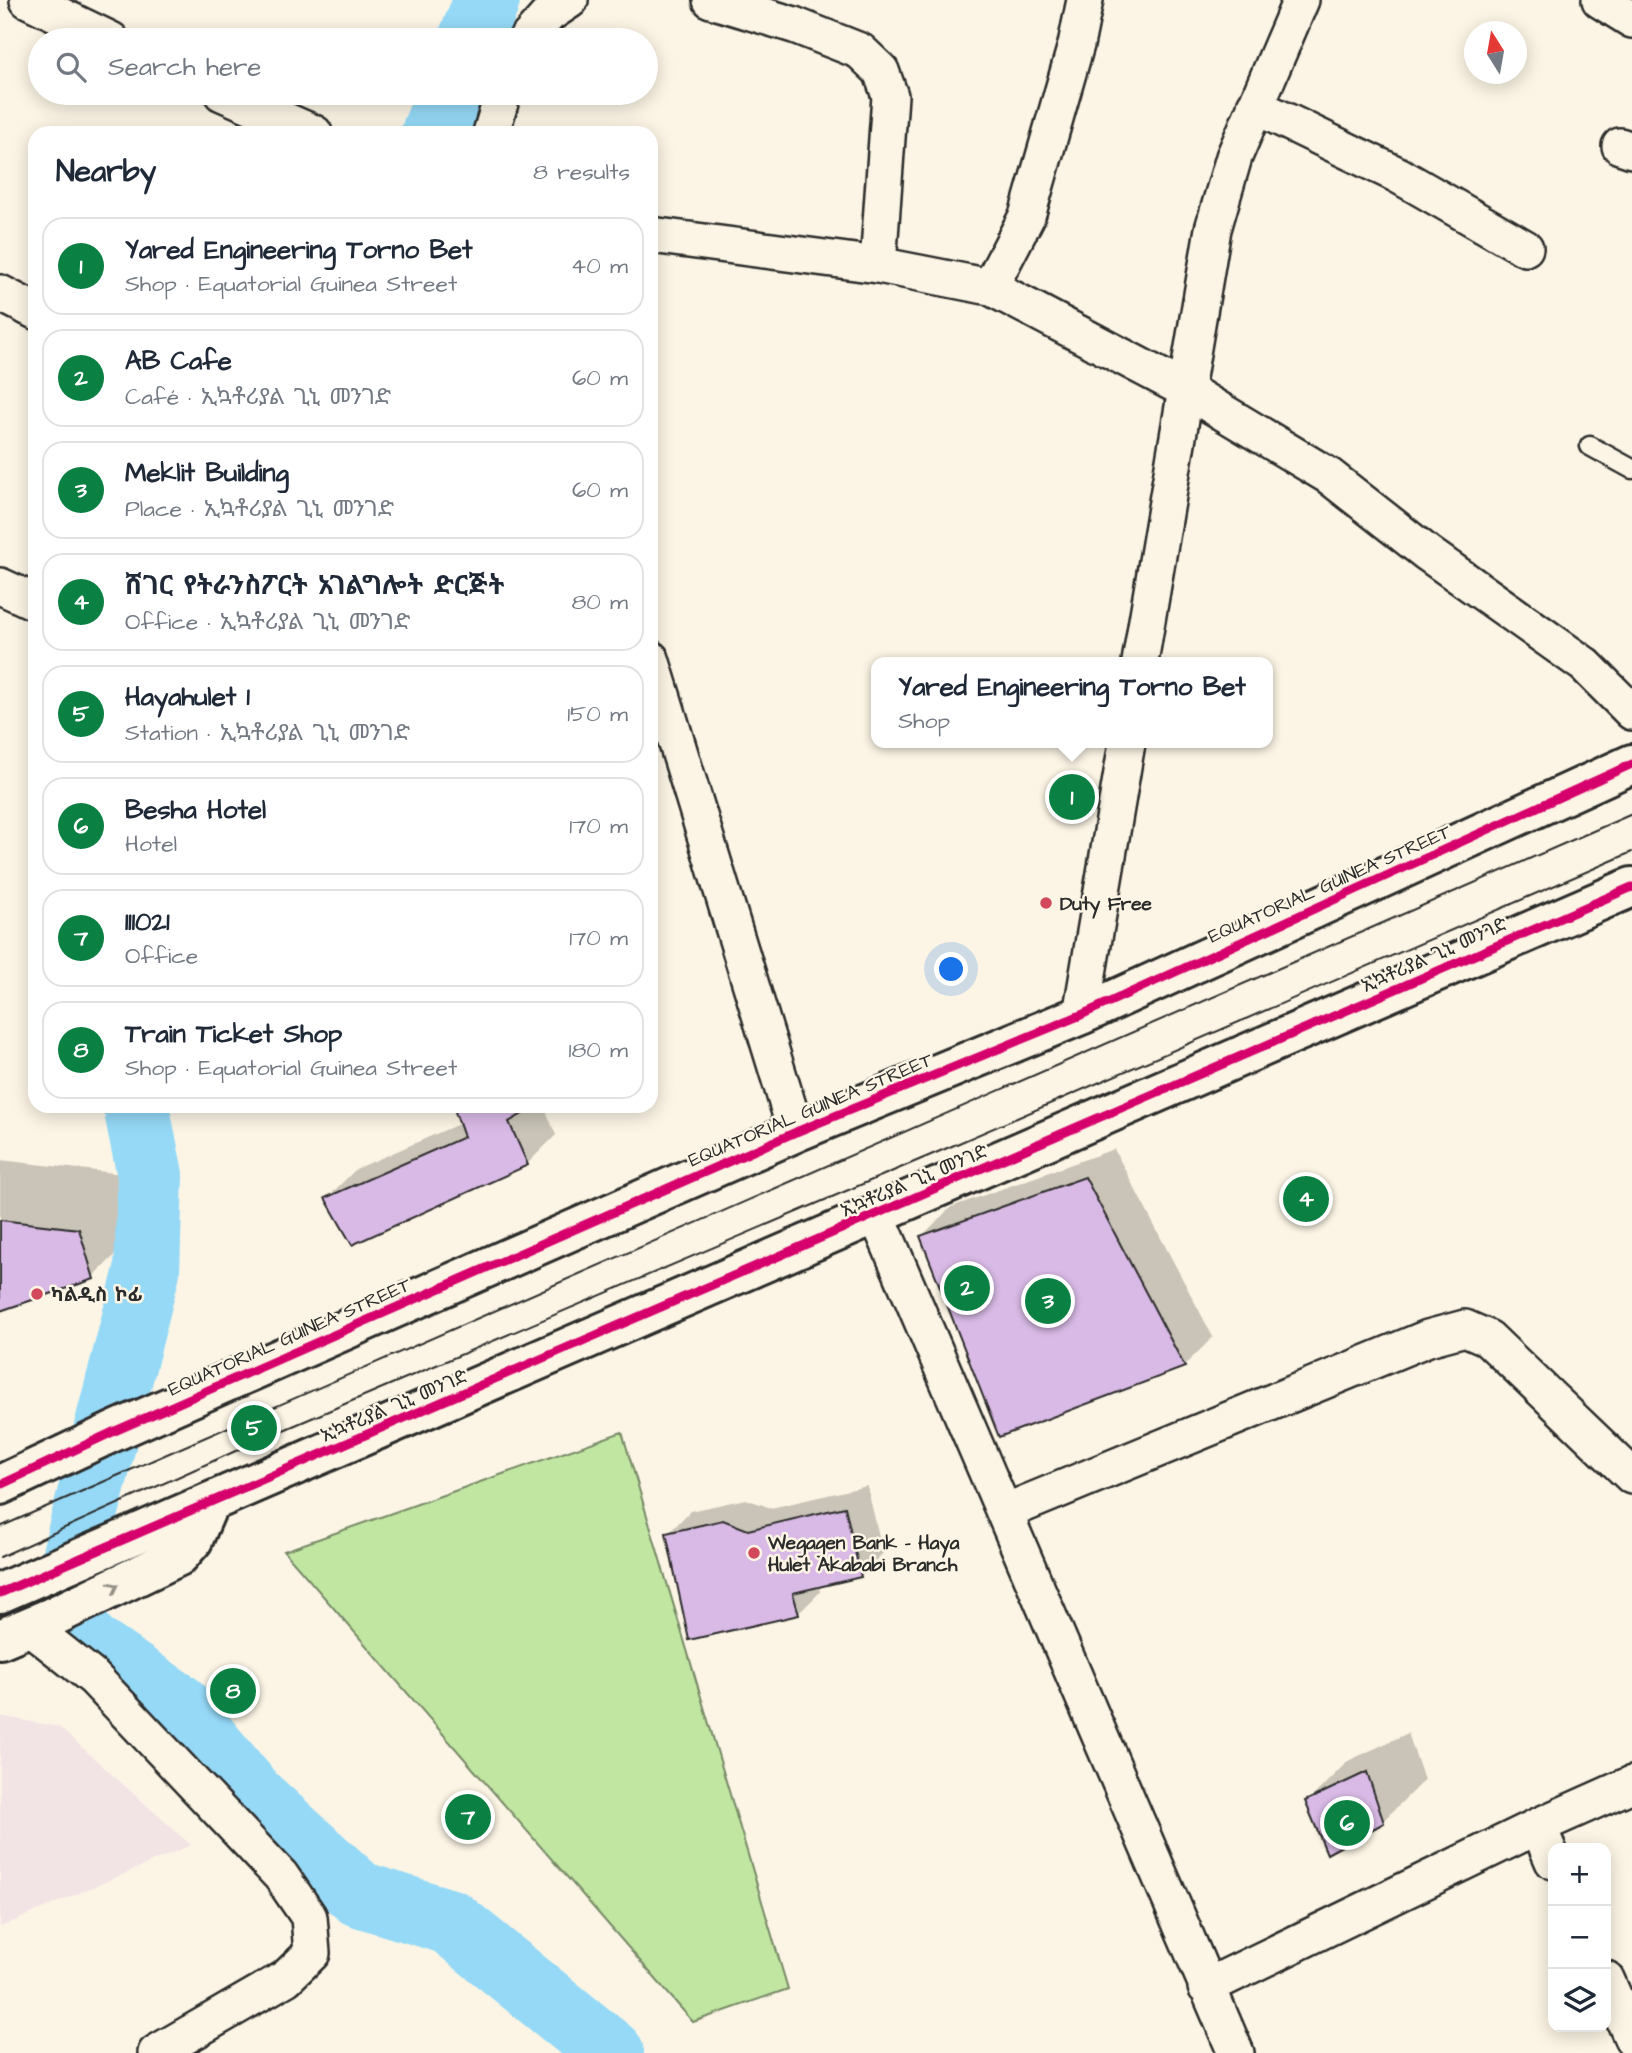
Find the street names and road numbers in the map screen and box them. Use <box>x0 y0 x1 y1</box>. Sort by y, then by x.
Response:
street label: EQUATORIAL GUINEA STREET <box>1204 818 1455 950</box>
street label: ኢኳቶሪያል ጊኒ መንገድ <box>1357 911 1512 1000</box>
street label: EQUATORIAL GUINEA STREET <box>684 1046 937 1174</box>
street label: ኢኳቶሪያል ጊኒ መንገድ <box>837 1138 993 1225</box>
street label: EQUATORIAL GUINEA STREET <box>164 1271 415 1403</box>
street label: ኢኳቶሪያል ጊኒ መንገድ <box>317 1363 473 1450</box>

